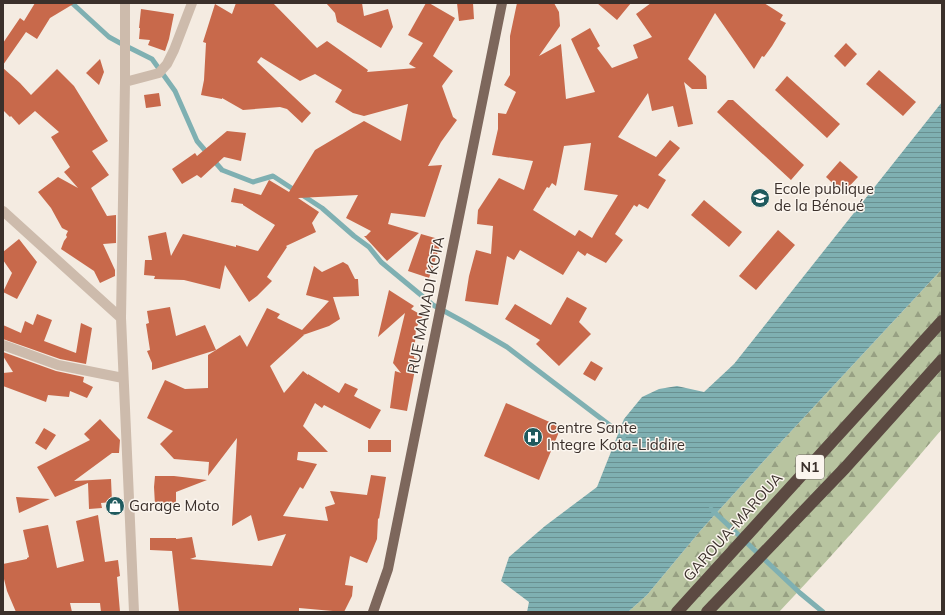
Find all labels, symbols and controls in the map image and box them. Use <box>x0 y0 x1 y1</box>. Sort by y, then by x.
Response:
place label: Ecole publique de la Bénoué <box>774 179 874 215</box>
school or university icon: Ecole publique de la Bénoué <box>749 187 771 209</box>
street label: RUE MAMADI KOTA <box>403 234 448 375</box>
place label: Centre Sante Integre Kota-Liddire <box>547 418 685 454</box>
hospital icon: Centre Sante Integre Kota-Liddire <box>522 426 544 448</box>
road number: N1 <box>796 455 824 479</box>
street label: GAROUA-MAROUA <box>679 468 786 585</box>
shop icon: Garage Moto <box>104 495 126 517</box>
place label: Garage Moto <box>129 496 220 515</box>

